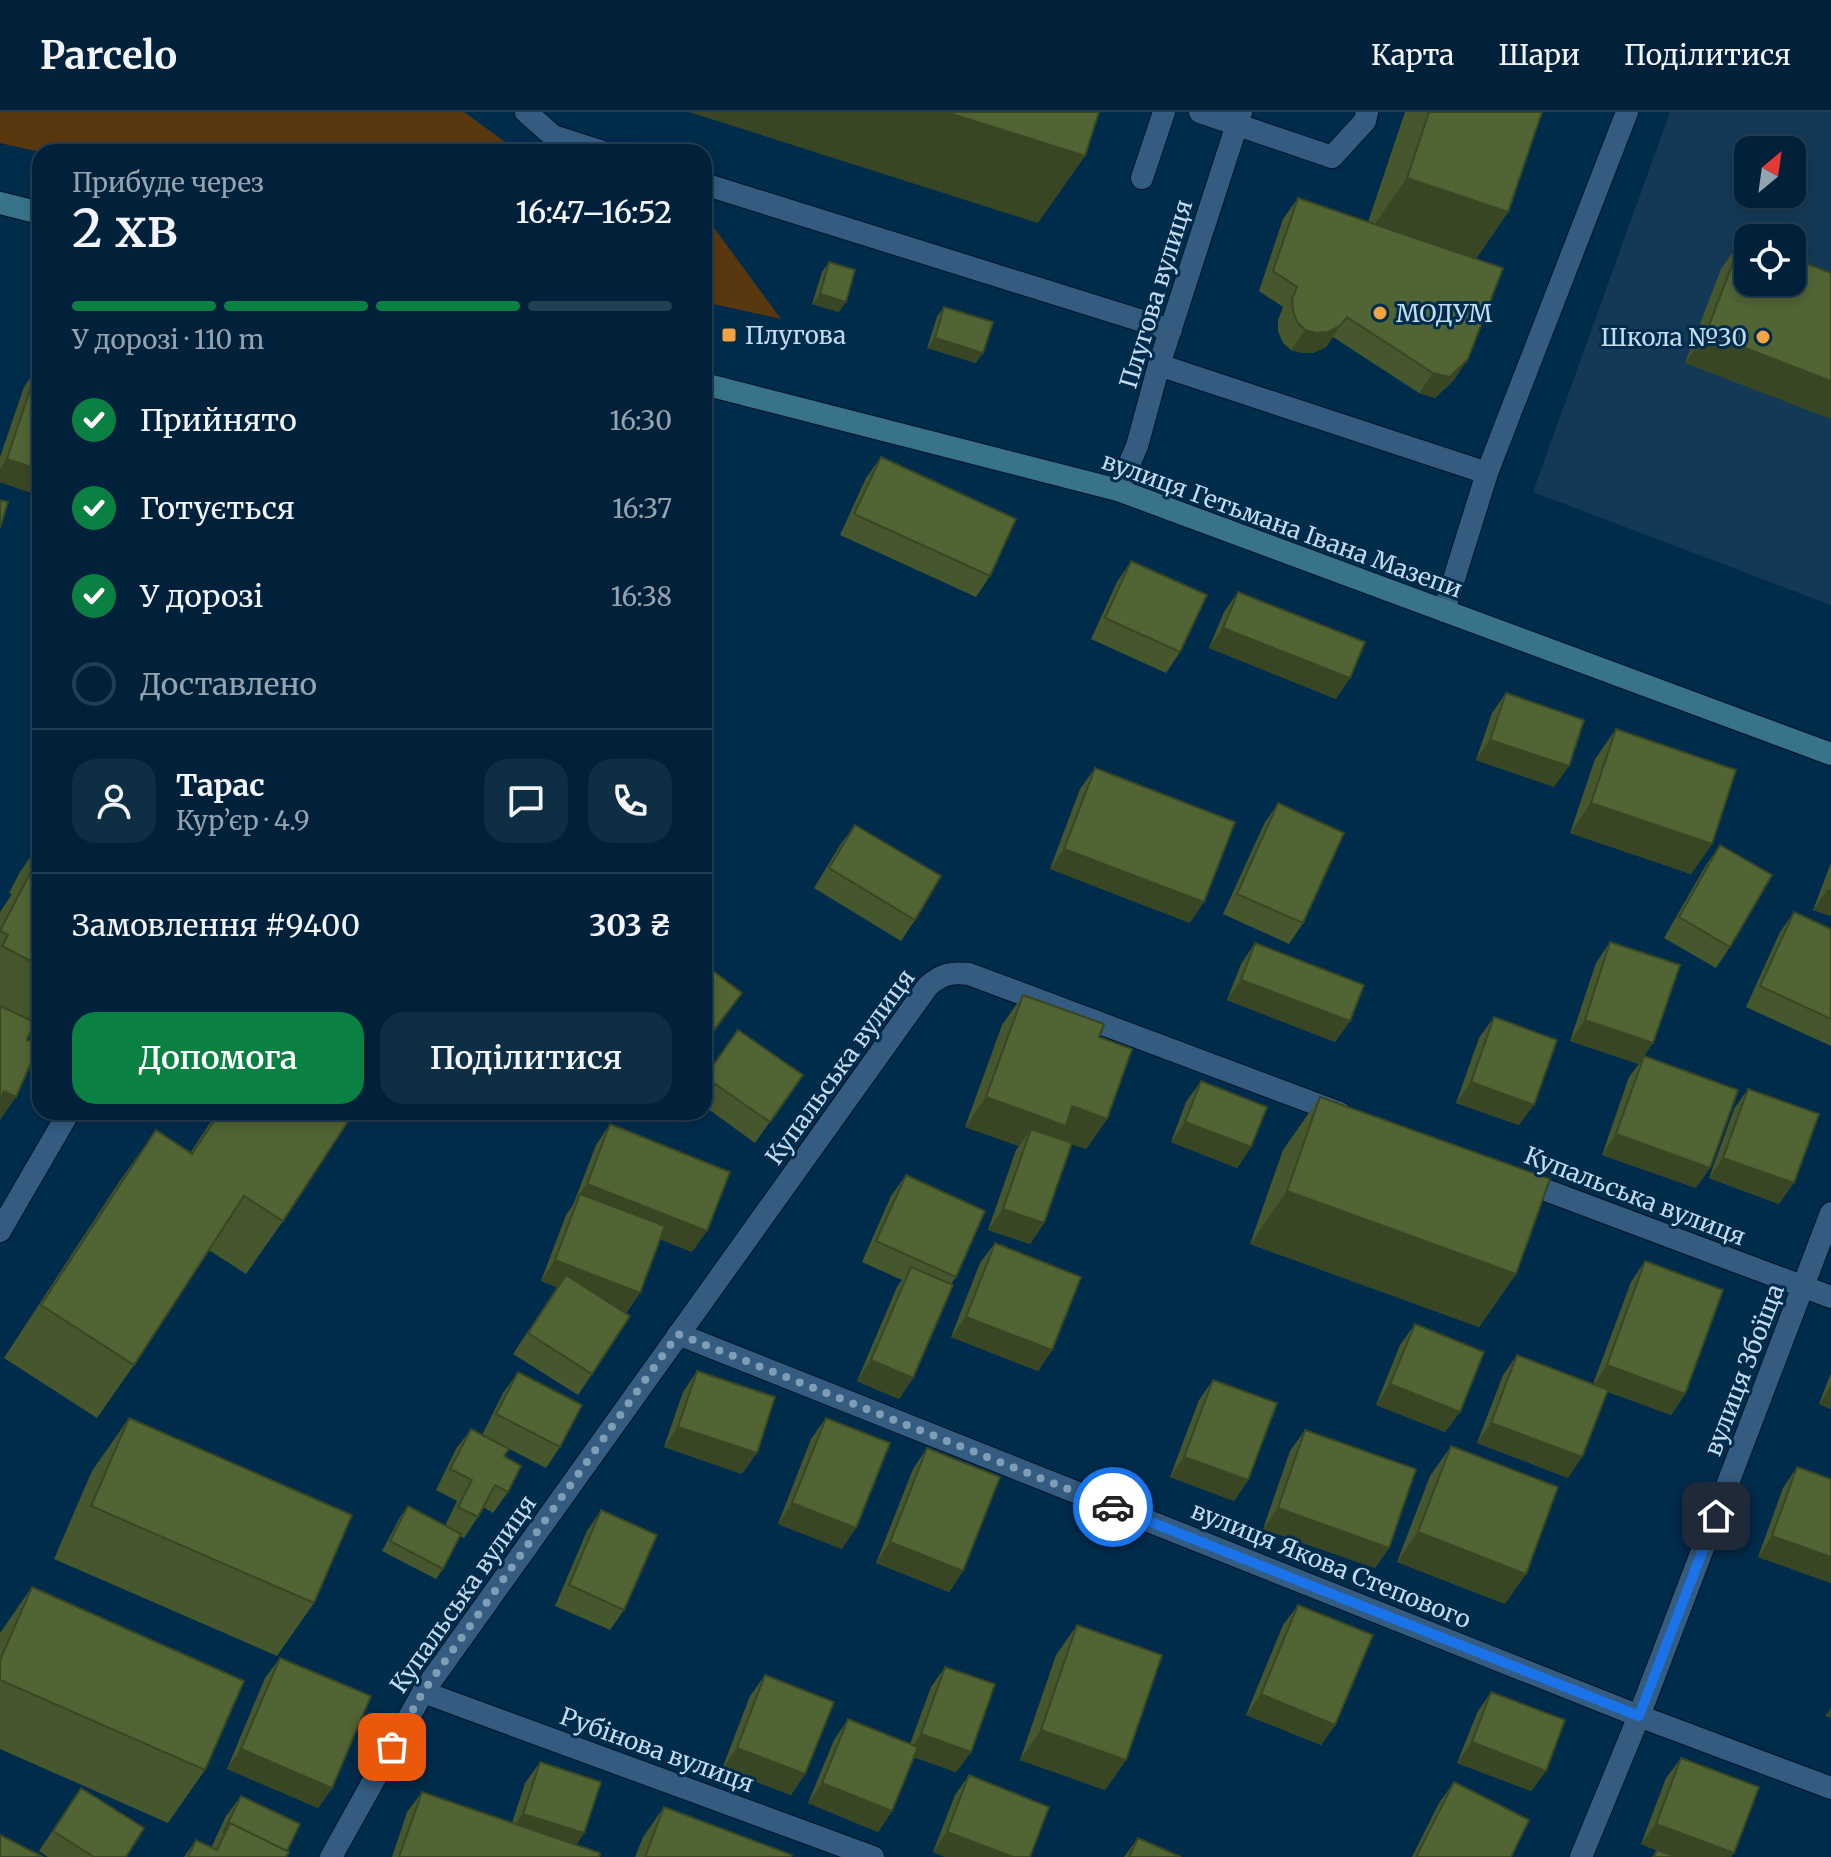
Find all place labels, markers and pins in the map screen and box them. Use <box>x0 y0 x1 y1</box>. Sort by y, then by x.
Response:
place label: МОДУМ <box>1396 298 1492 329</box>
marker: МОДУМ <box>1371 304 1389 322</box>
place label: Плугова <box>745 320 846 351</box>
place label: Школа №30 <box>1601 322 1747 353</box>
marker: Плугова <box>720 326 738 344</box>
marker: Школа №30 <box>1754 328 1772 346</box>
pin <box>1682 1482 1750 1550</box>
pin <box>358 1713 426 1781</box>

